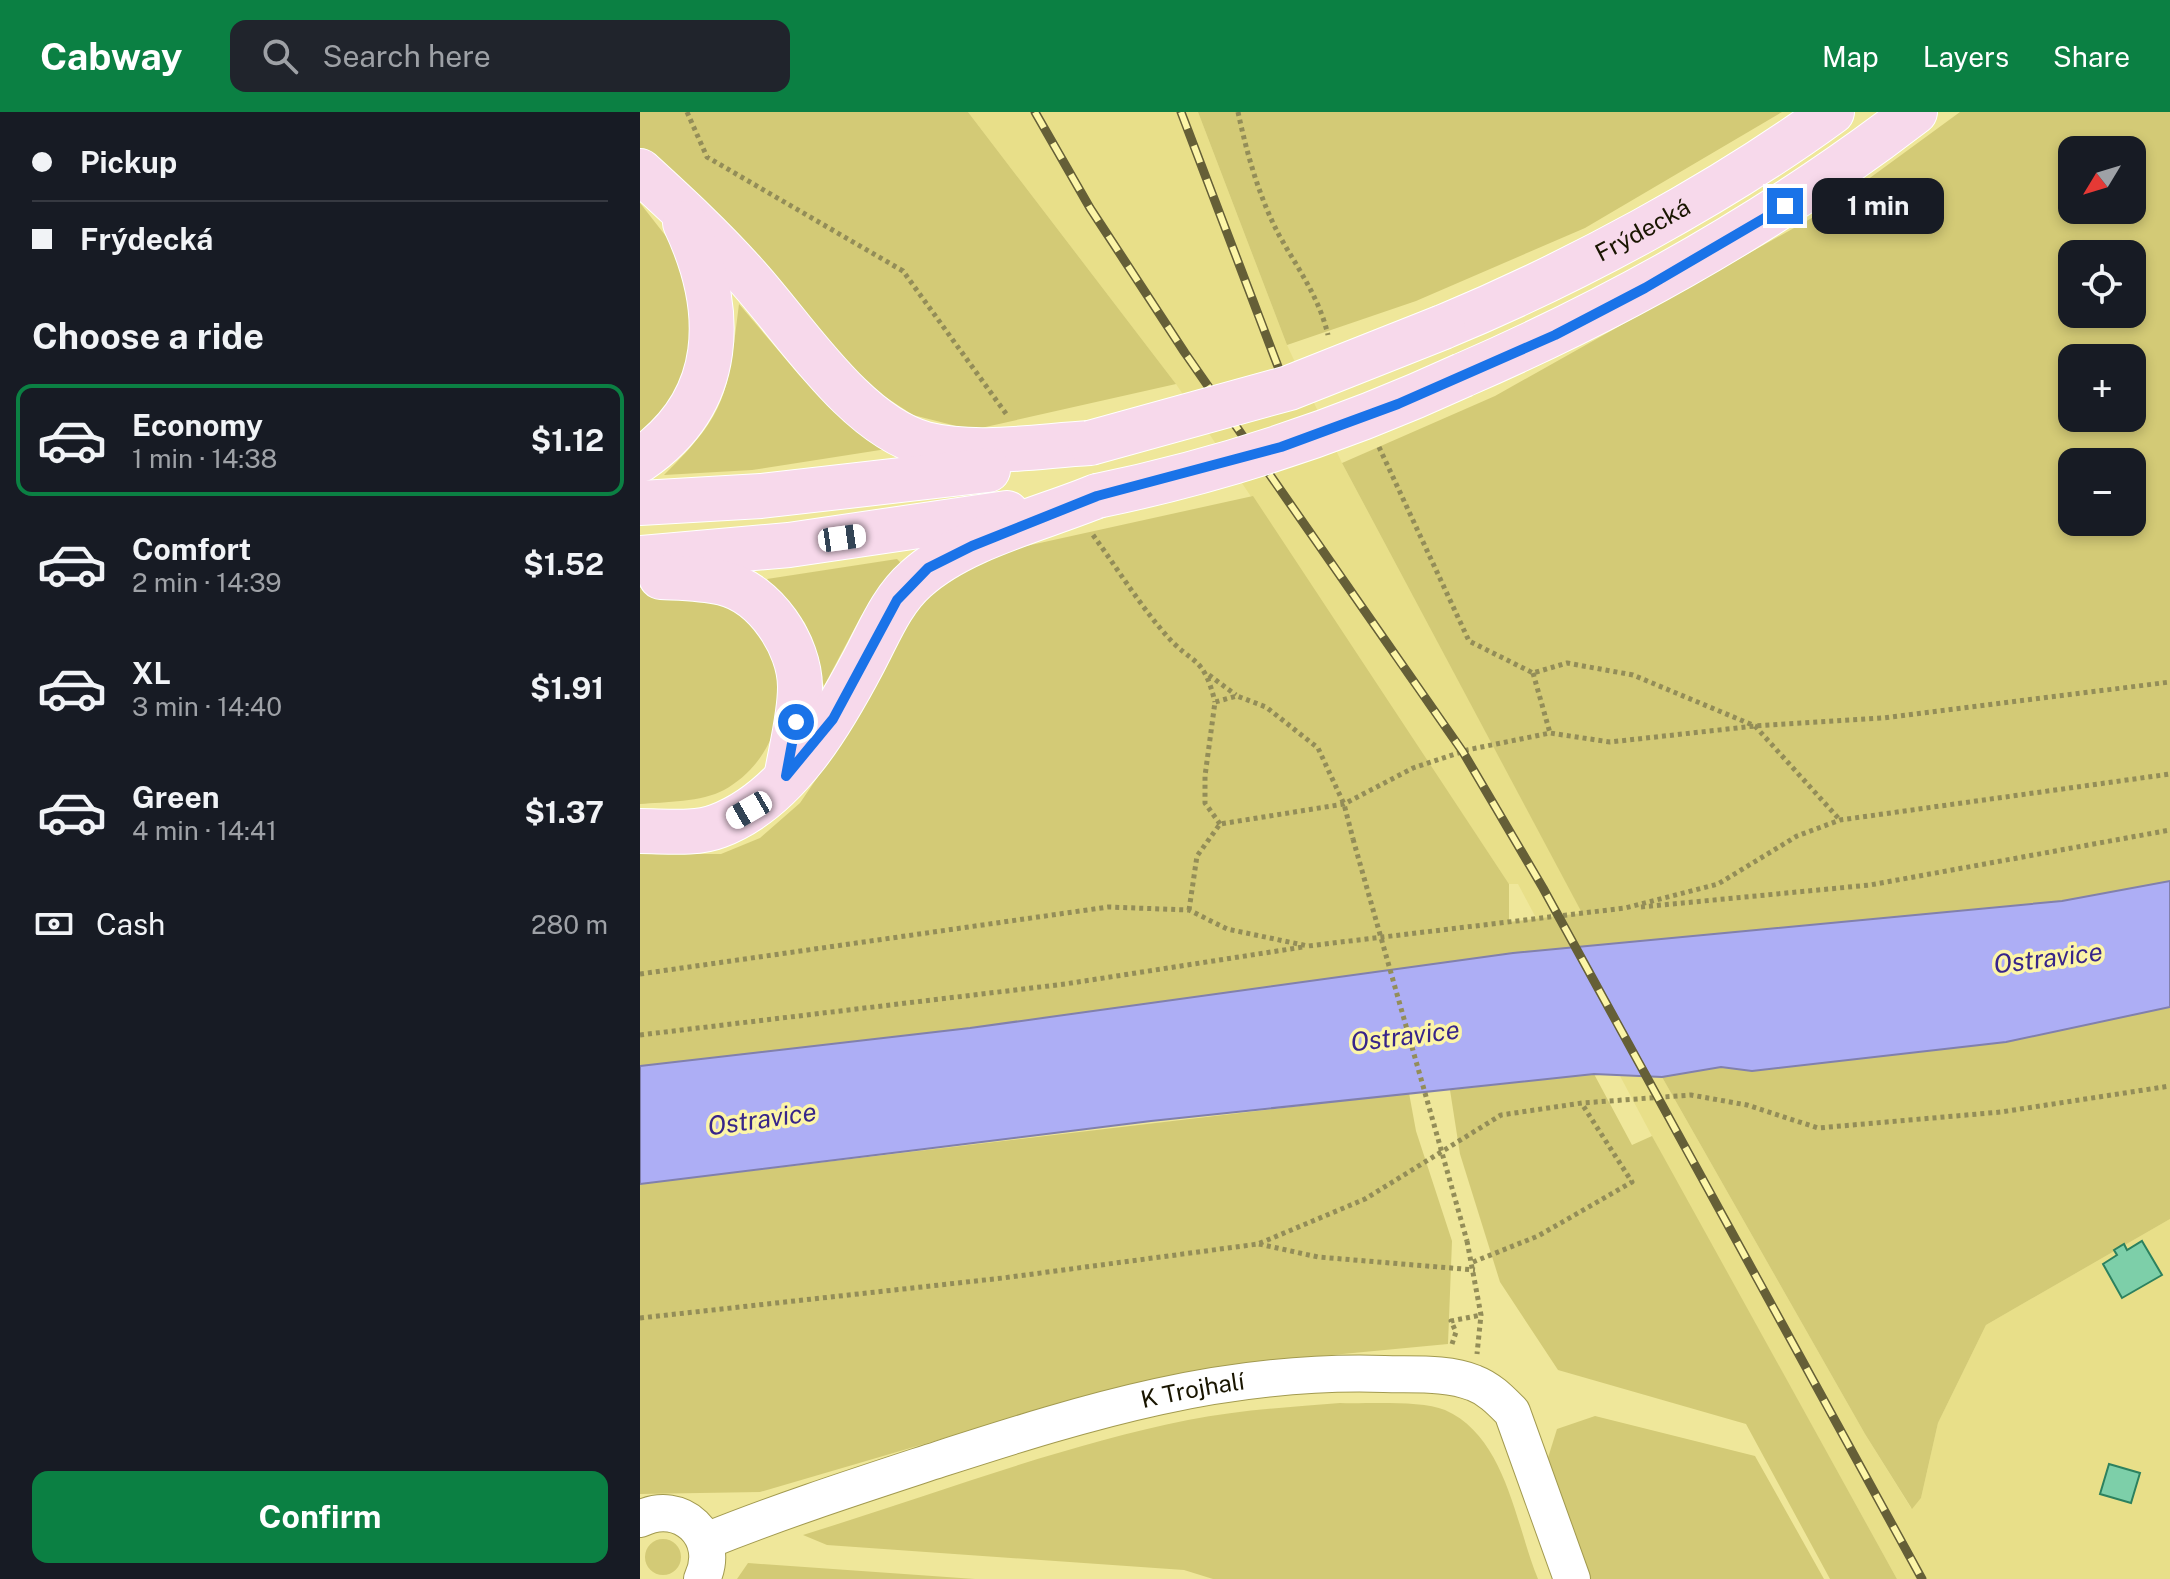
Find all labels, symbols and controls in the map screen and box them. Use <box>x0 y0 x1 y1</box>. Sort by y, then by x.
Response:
search box <box>230 20 790 92</box>
text: Cabway <box>40 34 182 79</box>
icon: search <box>258 34 302 78</box>
text: Search here <box>322 38 491 74</box>
text: Map <box>1822 40 1879 73</box>
text: Layers <box>1923 40 2009 73</box>
text: Share <box>2053 40 2130 73</box>
north arrow <box>2058 136 2146 224</box>
map controls <box>2058 136 2146 536</box>
text: Pickup <box>80 144 177 180</box>
callout: 1 min <box>1813 178 1945 234</box>
route end <box>1767 188 1803 224</box>
text: 1 min <box>1847 190 1909 221</box>
street label: Frýdecká <box>1590 192 1695 267</box>
text: Frýdecká <box>80 221 213 257</box>
button: locate <box>2058 240 2146 328</box>
text: Choose a ride <box>32 315 264 357</box>
button: + <box>2058 344 2146 432</box>
icon: car <box>36 404 108 476</box>
text: Economy <box>132 407 263 443</box>
text: $1.12 <box>531 422 604 458</box>
text: 1 min · 14:38 <box>132 443 277 474</box>
button: − <box>2058 448 2146 536</box>
car <box>817 523 867 553</box>
icon: car <box>36 528 108 600</box>
text: Comfort <box>132 531 251 567</box>
text: $1.52 <box>523 546 604 582</box>
text: 2 min · 14:39 <box>132 567 282 598</box>
icon: car <box>36 652 108 724</box>
text: XL <box>132 655 171 691</box>
text: $1.91 <box>530 670 604 706</box>
text: 3 min · 14:40 <box>132 691 282 722</box>
route start <box>778 704 814 740</box>
icon: car <box>36 776 108 848</box>
text: Green <box>132 779 219 815</box>
car <box>722 788 776 832</box>
text: $1.37 <box>524 794 604 830</box>
text: 4 min · 14:41 <box>132 815 277 846</box>
icon: cash <box>32 902 76 946</box>
text: Cash <box>96 906 165 942</box>
text: 280 m <box>531 909 608 940</box>
water label: Ostravice <box>1992 935 2104 980</box>
water label: Ostravice <box>1349 1013 1461 1058</box>
water label: Ostravice <box>706 1096 818 1141</box>
street label: K Trojhalí <box>1138 1366 1247 1413</box>
button: Confirm <box>32 1471 608 1563</box>

